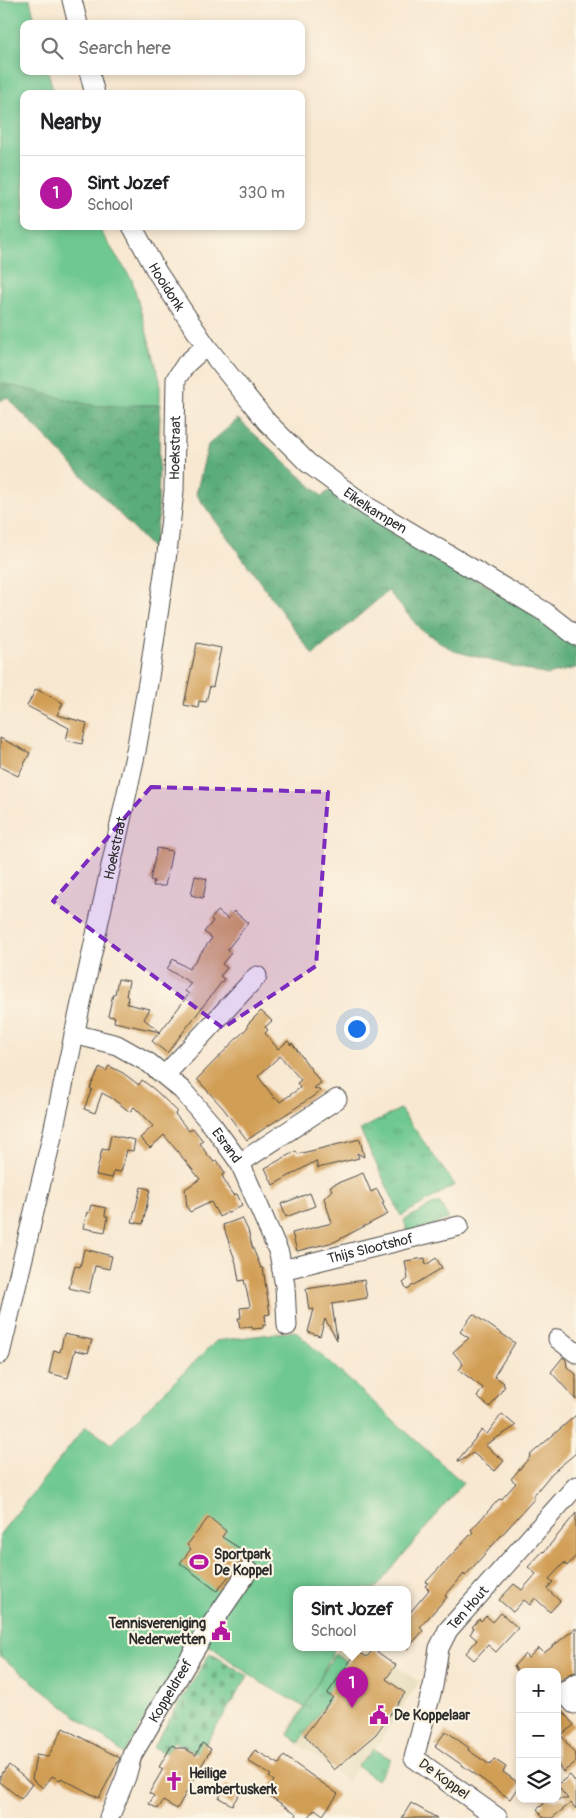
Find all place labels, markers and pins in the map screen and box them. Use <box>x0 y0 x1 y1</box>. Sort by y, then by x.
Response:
place label: Sportpark De Koppel <box>214 1546 272 1579</box>
sports icon: Sportpark De Koppel <box>188 1551 210 1573</box>
place label: Tennisvereniging Nederwetten <box>108 1615 206 1648</box>
public building icon: Tennisvereniging Nederwetten <box>210 1620 232 1642</box>
pin: 1 <box>336 1667 368 1708</box>
public building icon: De Koppelaar <box>368 1704 390 1726</box>
place label: De Koppelaar <box>394 1707 471 1724</box>
place label: Heilige Lambertuskerk <box>189 1765 277 1798</box>
church icon: Heilige Lambertuskerk <box>163 1770 185 1792</box>

